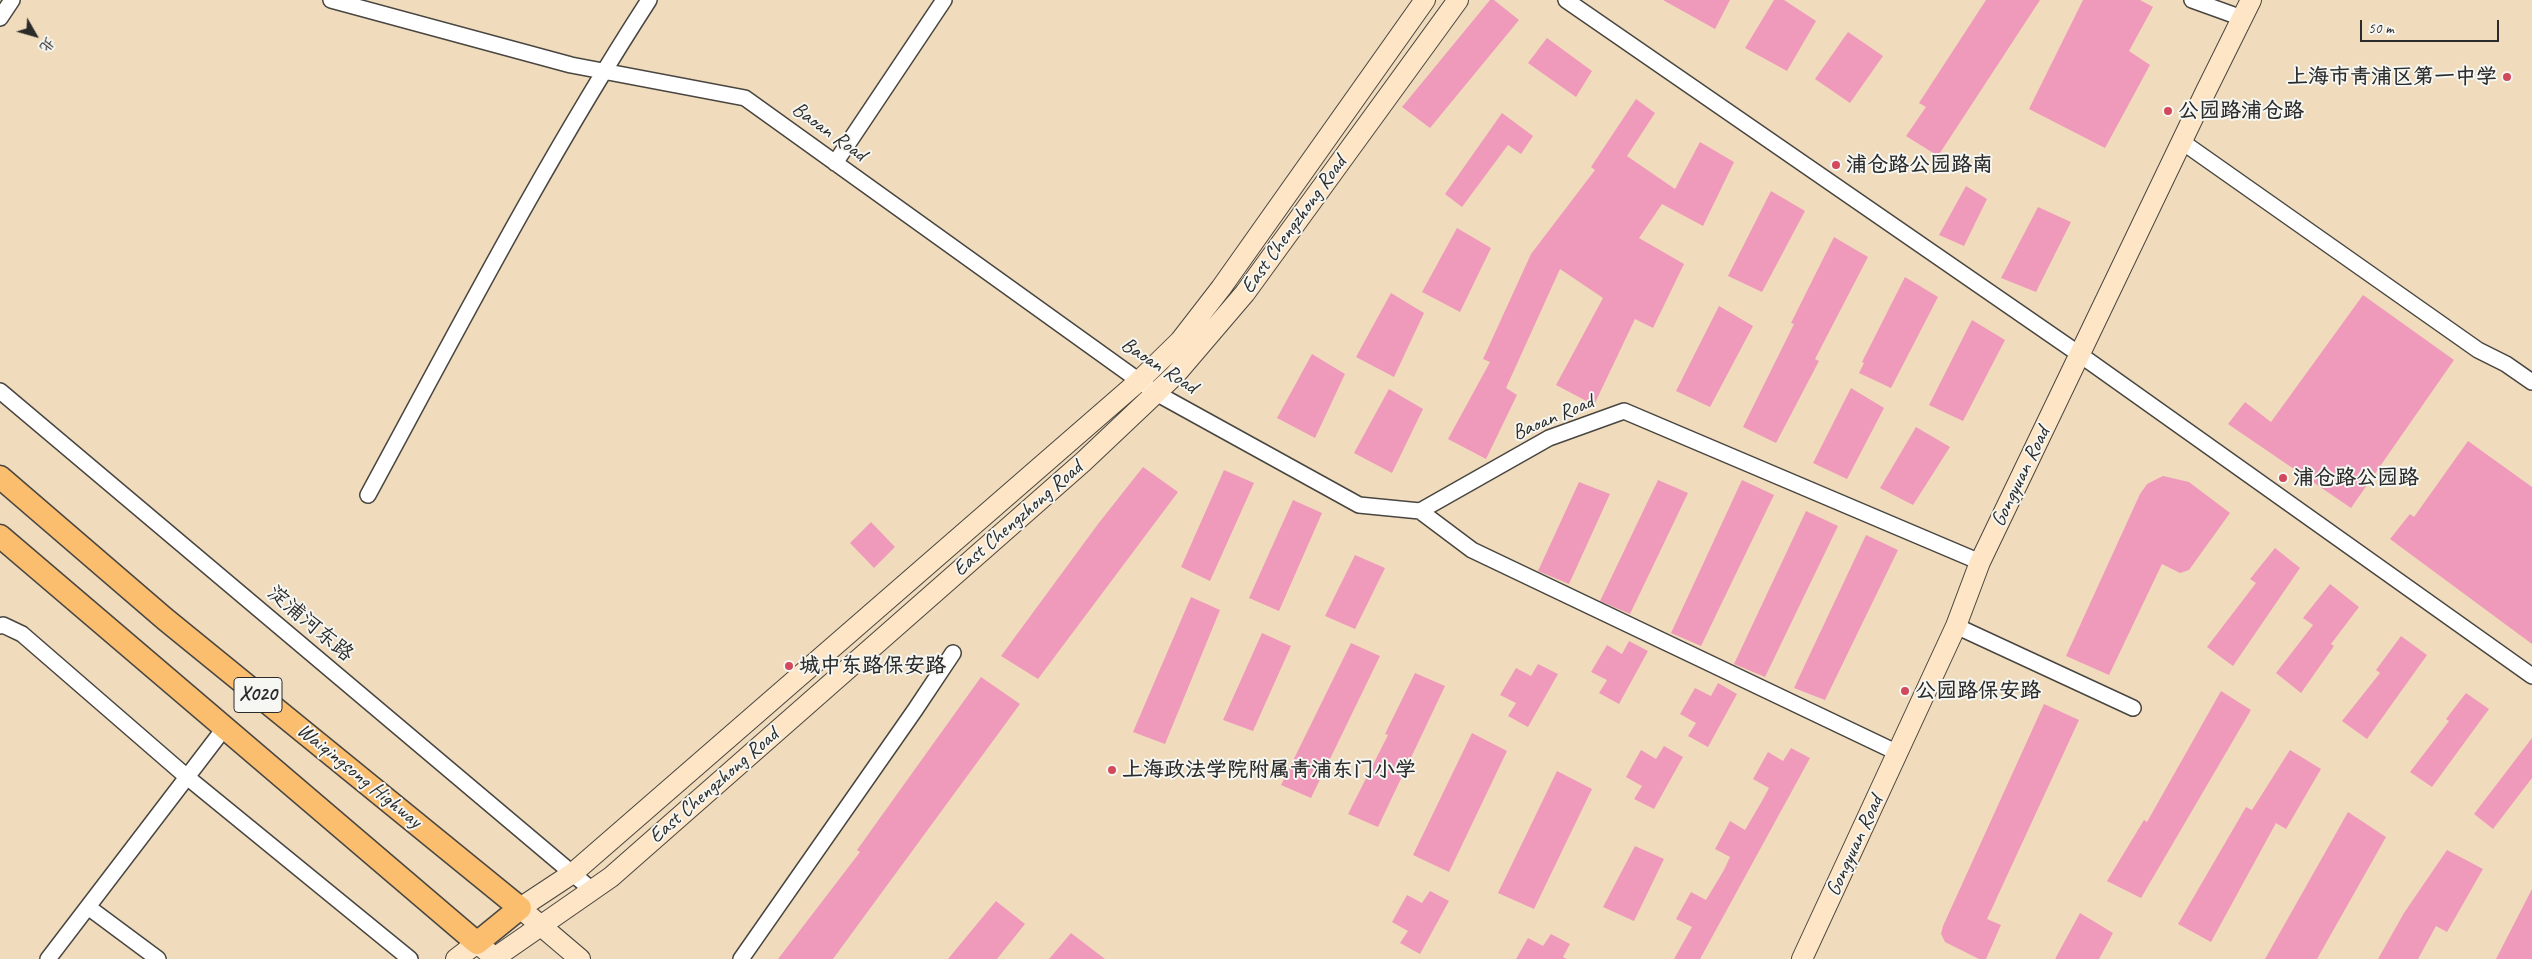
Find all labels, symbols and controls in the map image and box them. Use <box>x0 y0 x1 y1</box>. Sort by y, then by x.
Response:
north arrow <box>10 10 60 60</box>
scale bar <box>2362 10 2501 42</box>
text: 50 m <box>2368 19 2394 38</box>
text: 北 <box>36 34 58 55</box>
place label: 上海市青浦区第一中学 <box>2287 64 2497 90</box>
marker: 上海市青浦区第一中学 <box>2501 71 2513 83</box>
street label: Baoan Road <box>787 97 871 167</box>
place label: 公园路浦仓路 <box>2178 98 2304 124</box>
marker: 公园路浦仓路 <box>2162 105 2174 117</box>
street label: East Chengzhong Road <box>1236 151 1352 299</box>
place label: 浦仓路公园路南 <box>1846 152 1993 178</box>
marker: 浦仓路公园路南 <box>1830 159 1842 171</box>
street label: Baoan Road <box>1116 332 1202 400</box>
street label: Baoan Road <box>1509 390 1597 446</box>
street label: Gongyuan Road <box>1986 423 2056 531</box>
street label: East Chengzhong Road <box>948 456 1088 582</box>
place label: 浦仓路公园路 <box>2293 465 2419 491</box>
marker: 浦仓路公园路 <box>2277 472 2289 484</box>
street label: 淀浦河东路 <box>262 581 358 667</box>
place label: 城中东路保安路 <box>799 653 946 679</box>
marker: 城中东路保安路 <box>783 660 795 672</box>
road number: X020 <box>234 678 282 712</box>
place label: 公园路保安路 <box>1915 678 2041 704</box>
marker: 公园路保安路 <box>1899 685 1911 697</box>
street label: Waiqingsong Highway <box>292 718 426 834</box>
street label: East Chengzhong Road <box>644 723 784 849</box>
place label: 上海政法学院附属青浦东门小学 <box>1122 757 1416 783</box>
marker: 上海政法学院附属青浦东门小学 <box>1106 764 1118 776</box>
street label: Gongyuan Road <box>1821 792 1889 900</box>

